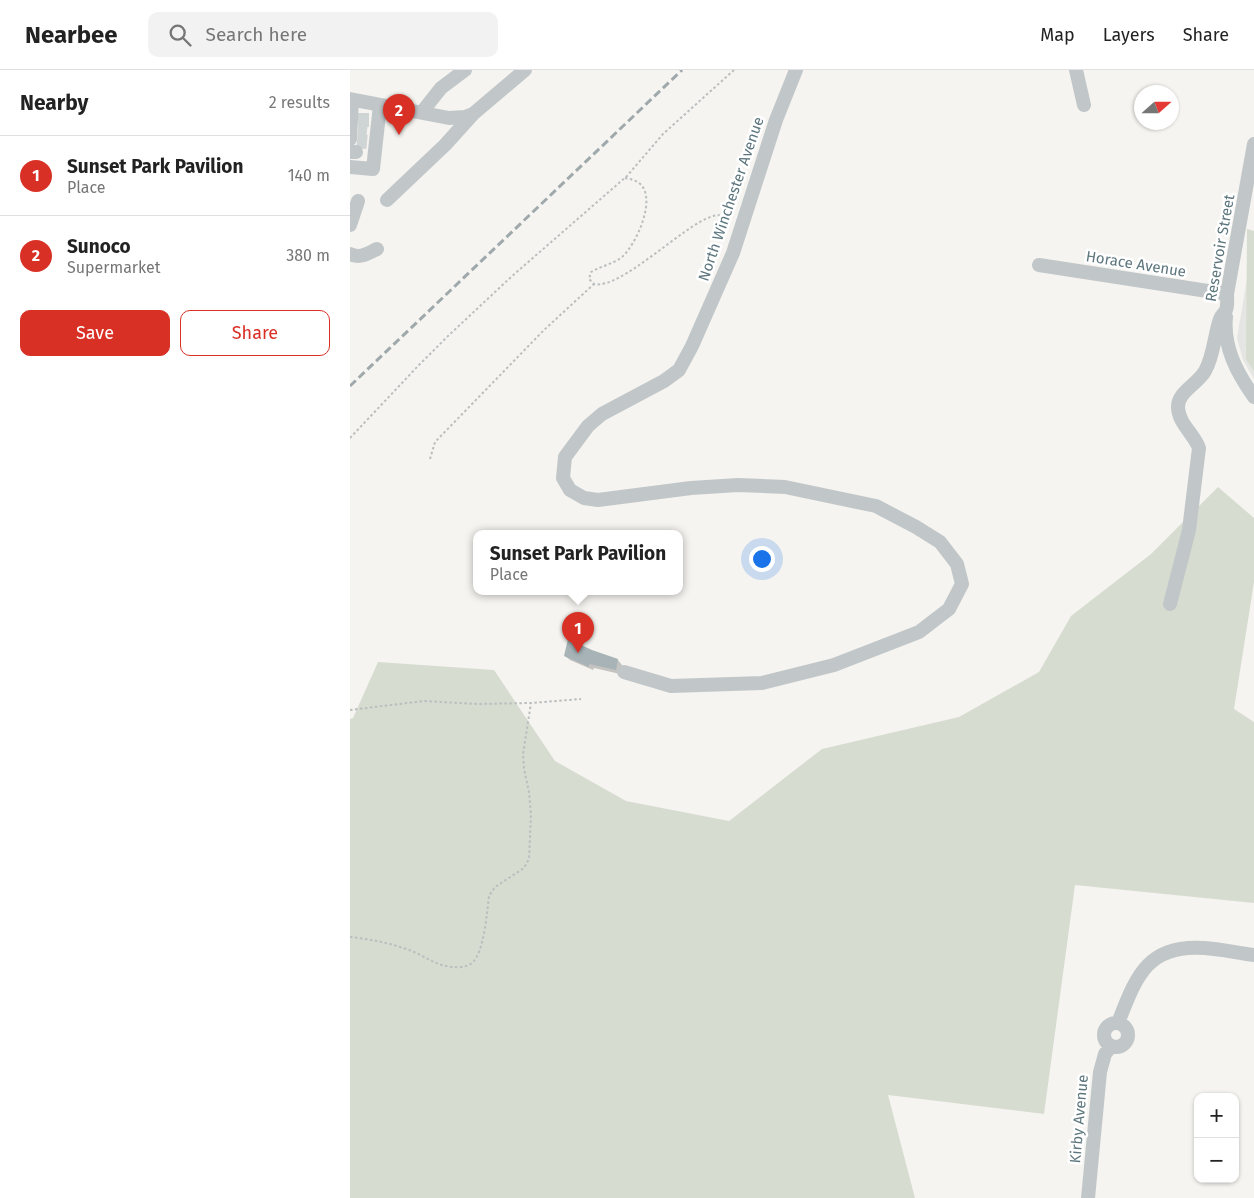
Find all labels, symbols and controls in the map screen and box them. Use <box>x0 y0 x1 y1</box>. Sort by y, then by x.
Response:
search box <box>148 12 498 57</box>
text: Nearbee <box>25 21 118 49</box>
icon: search <box>166 21 194 49</box>
text: Search here <box>206 23 307 46</box>
text: Map <box>1040 24 1075 46</box>
text: Layers <box>1103 24 1155 46</box>
text: Share <box>1183 24 1229 46</box>
north arrow <box>1134 85 1179 130</box>
text: Nearby <box>20 90 88 116</box>
text: 2 results <box>269 93 330 112</box>
pin: 2 <box>383 94 415 135</box>
street label: North Winchester Avenue <box>694 115 768 283</box>
text: Sunset Park Pavilion <box>67 155 243 178</box>
text: 1 <box>32 166 40 185</box>
text: 140 m <box>288 166 330 185</box>
text: Place <box>67 178 106 197</box>
street label: Reservoir Street <box>1202 192 1238 303</box>
text: Sunoco <box>67 235 131 258</box>
text: 2 <box>32 246 40 265</box>
text: 380 m <box>286 246 330 265</box>
street label: Horace Avenue <box>1085 247 1187 281</box>
text: Supermarket <box>67 258 161 277</box>
button: Save <box>20 310 170 356</box>
button: Share <box>180 310 330 356</box>
popup <box>473 530 683 595</box>
text: Sunset Park Pavilion <box>490 542 666 565</box>
your location <box>749 546 775 572</box>
text: Place <box>490 565 528 584</box>
pin: 1 <box>562 612 594 653</box>
street label: Kirby Avenue <box>1066 1074 1092 1164</box>
map controls <box>1194 1093 1239 1183</box>
button: + <box>1194 1093 1239 1138</box>
button: − <box>1194 1138 1239 1183</box>

